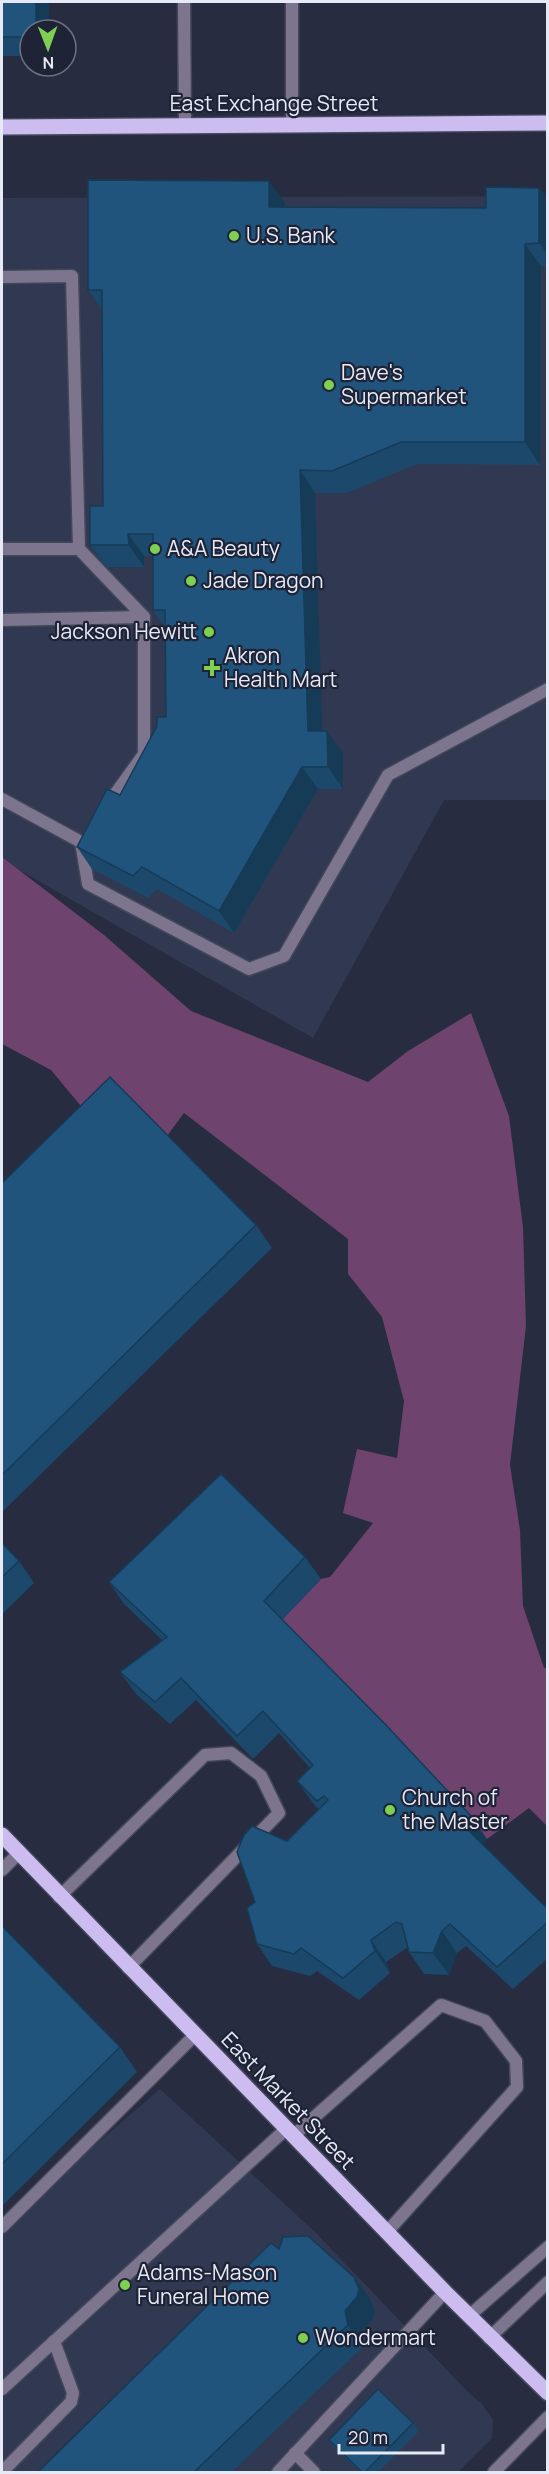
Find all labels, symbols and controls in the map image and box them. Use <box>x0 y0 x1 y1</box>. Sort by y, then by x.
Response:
north arrow <box>18 18 78 78</box>
text: N <box>42 52 54 74</box>
street label: East Exchange Street <box>170 89 378 117</box>
place label: U.S. Bank <box>246 221 336 249</box>
marker: U.S. Bank <box>227 229 241 243</box>
place label: Dave's Supermarket <box>341 358 467 410</box>
marker: Dave's Supermarket <box>322 378 336 392</box>
place label: A&A Beauty <box>167 534 280 562</box>
marker: A&A Beauty <box>148 542 162 556</box>
place label: Jade Dragon <box>203 566 324 594</box>
marker: Jade Dragon <box>184 574 198 588</box>
place label: Jackson Hewitt <box>51 617 197 645</box>
marker: Jackson Hewitt <box>202 625 216 639</box>
place label: Akron Health Mart <box>224 641 337 693</box>
marker: Akron Health Mart <box>205 661 219 675</box>
place label: Church of the Master <box>402 1783 508 1835</box>
marker: Church of the Master <box>383 1803 397 1817</box>
street label: East Market Street <box>216 2026 362 2175</box>
place label: Adams-Mason Funeral Home <box>137 2258 277 2310</box>
marker: Adams-Mason Funeral Home <box>118 2278 132 2292</box>
place label: Wondermart <box>315 2323 436 2351</box>
marker: Wondermart <box>296 2331 310 2345</box>
scale bar <box>339 2417 442 2455</box>
text: 20 m <box>348 2425 388 2449</box>

